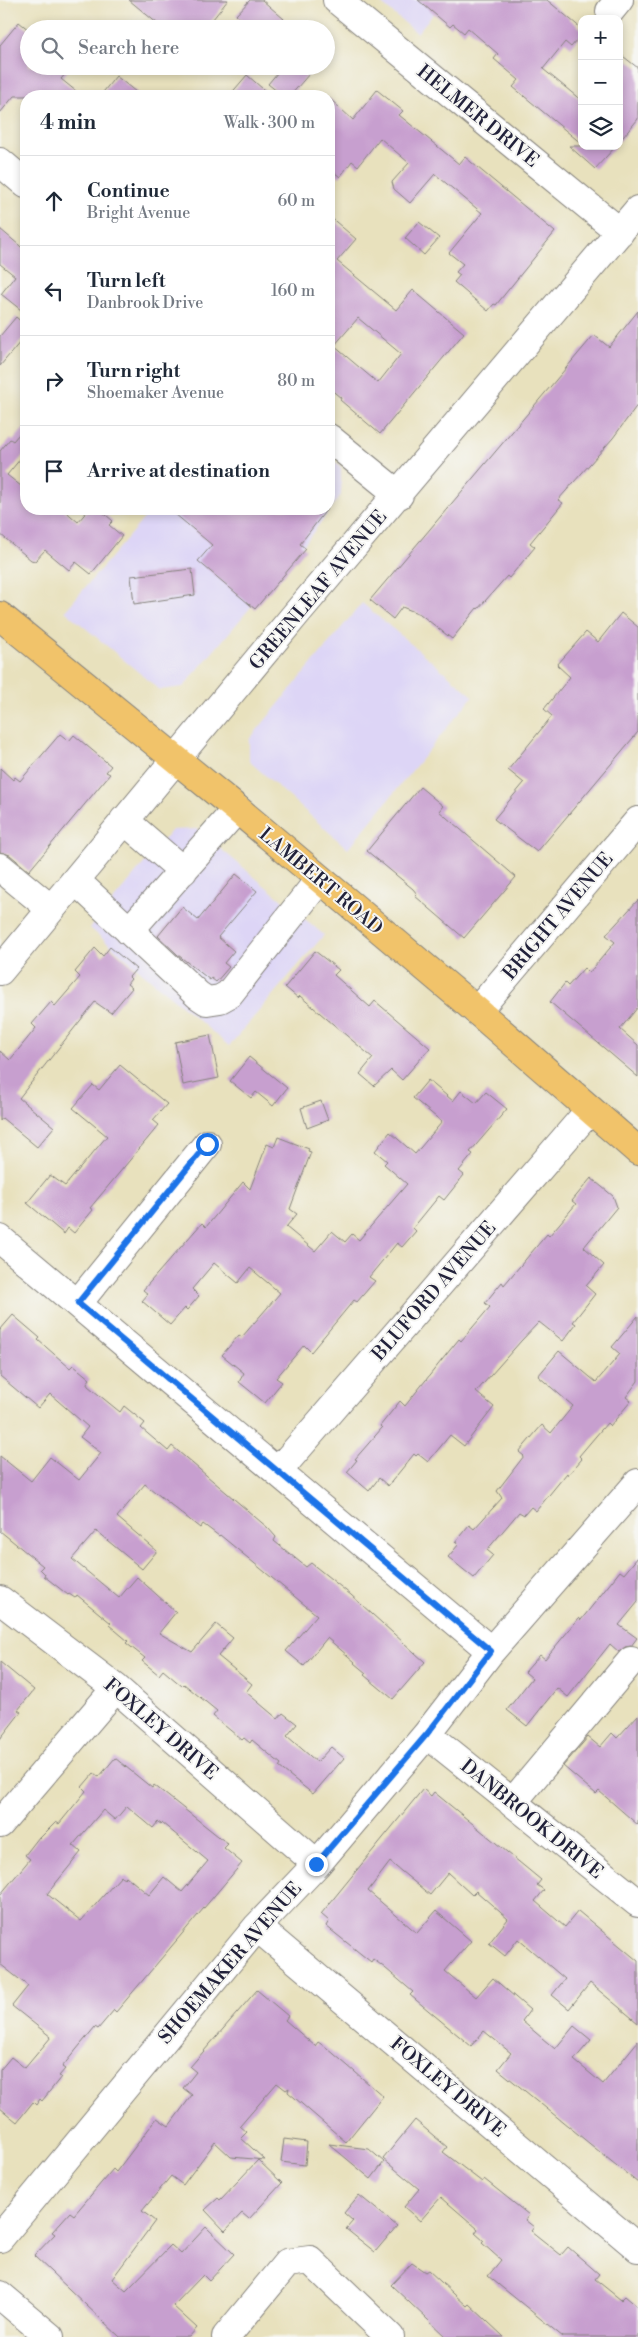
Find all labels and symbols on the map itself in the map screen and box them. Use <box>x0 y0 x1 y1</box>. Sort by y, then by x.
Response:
street label: HELMER DRIVE <box>412 60 544 172</box>
street label: GREENLEAF AVENUE <box>244 505 392 675</box>
street label: LAMBERT ROAD <box>254 822 388 940</box>
street label: BRIGHT AVENUE <box>497 847 618 985</box>
route start <box>196 1133 219 1156</box>
street label: BLUFORD AVENUE <box>366 1216 501 1367</box>
street label: FOXLEY DRIVE <box>99 1673 223 1785</box>
street label: DANBROOK DRIVE <box>456 1754 608 1884</box>
route end <box>305 1853 328 1876</box>
street label: SHOEMAKER AVENUE <box>153 1877 307 2049</box>
street label: FOXLEY DRIVE <box>385 2032 511 2142</box>

